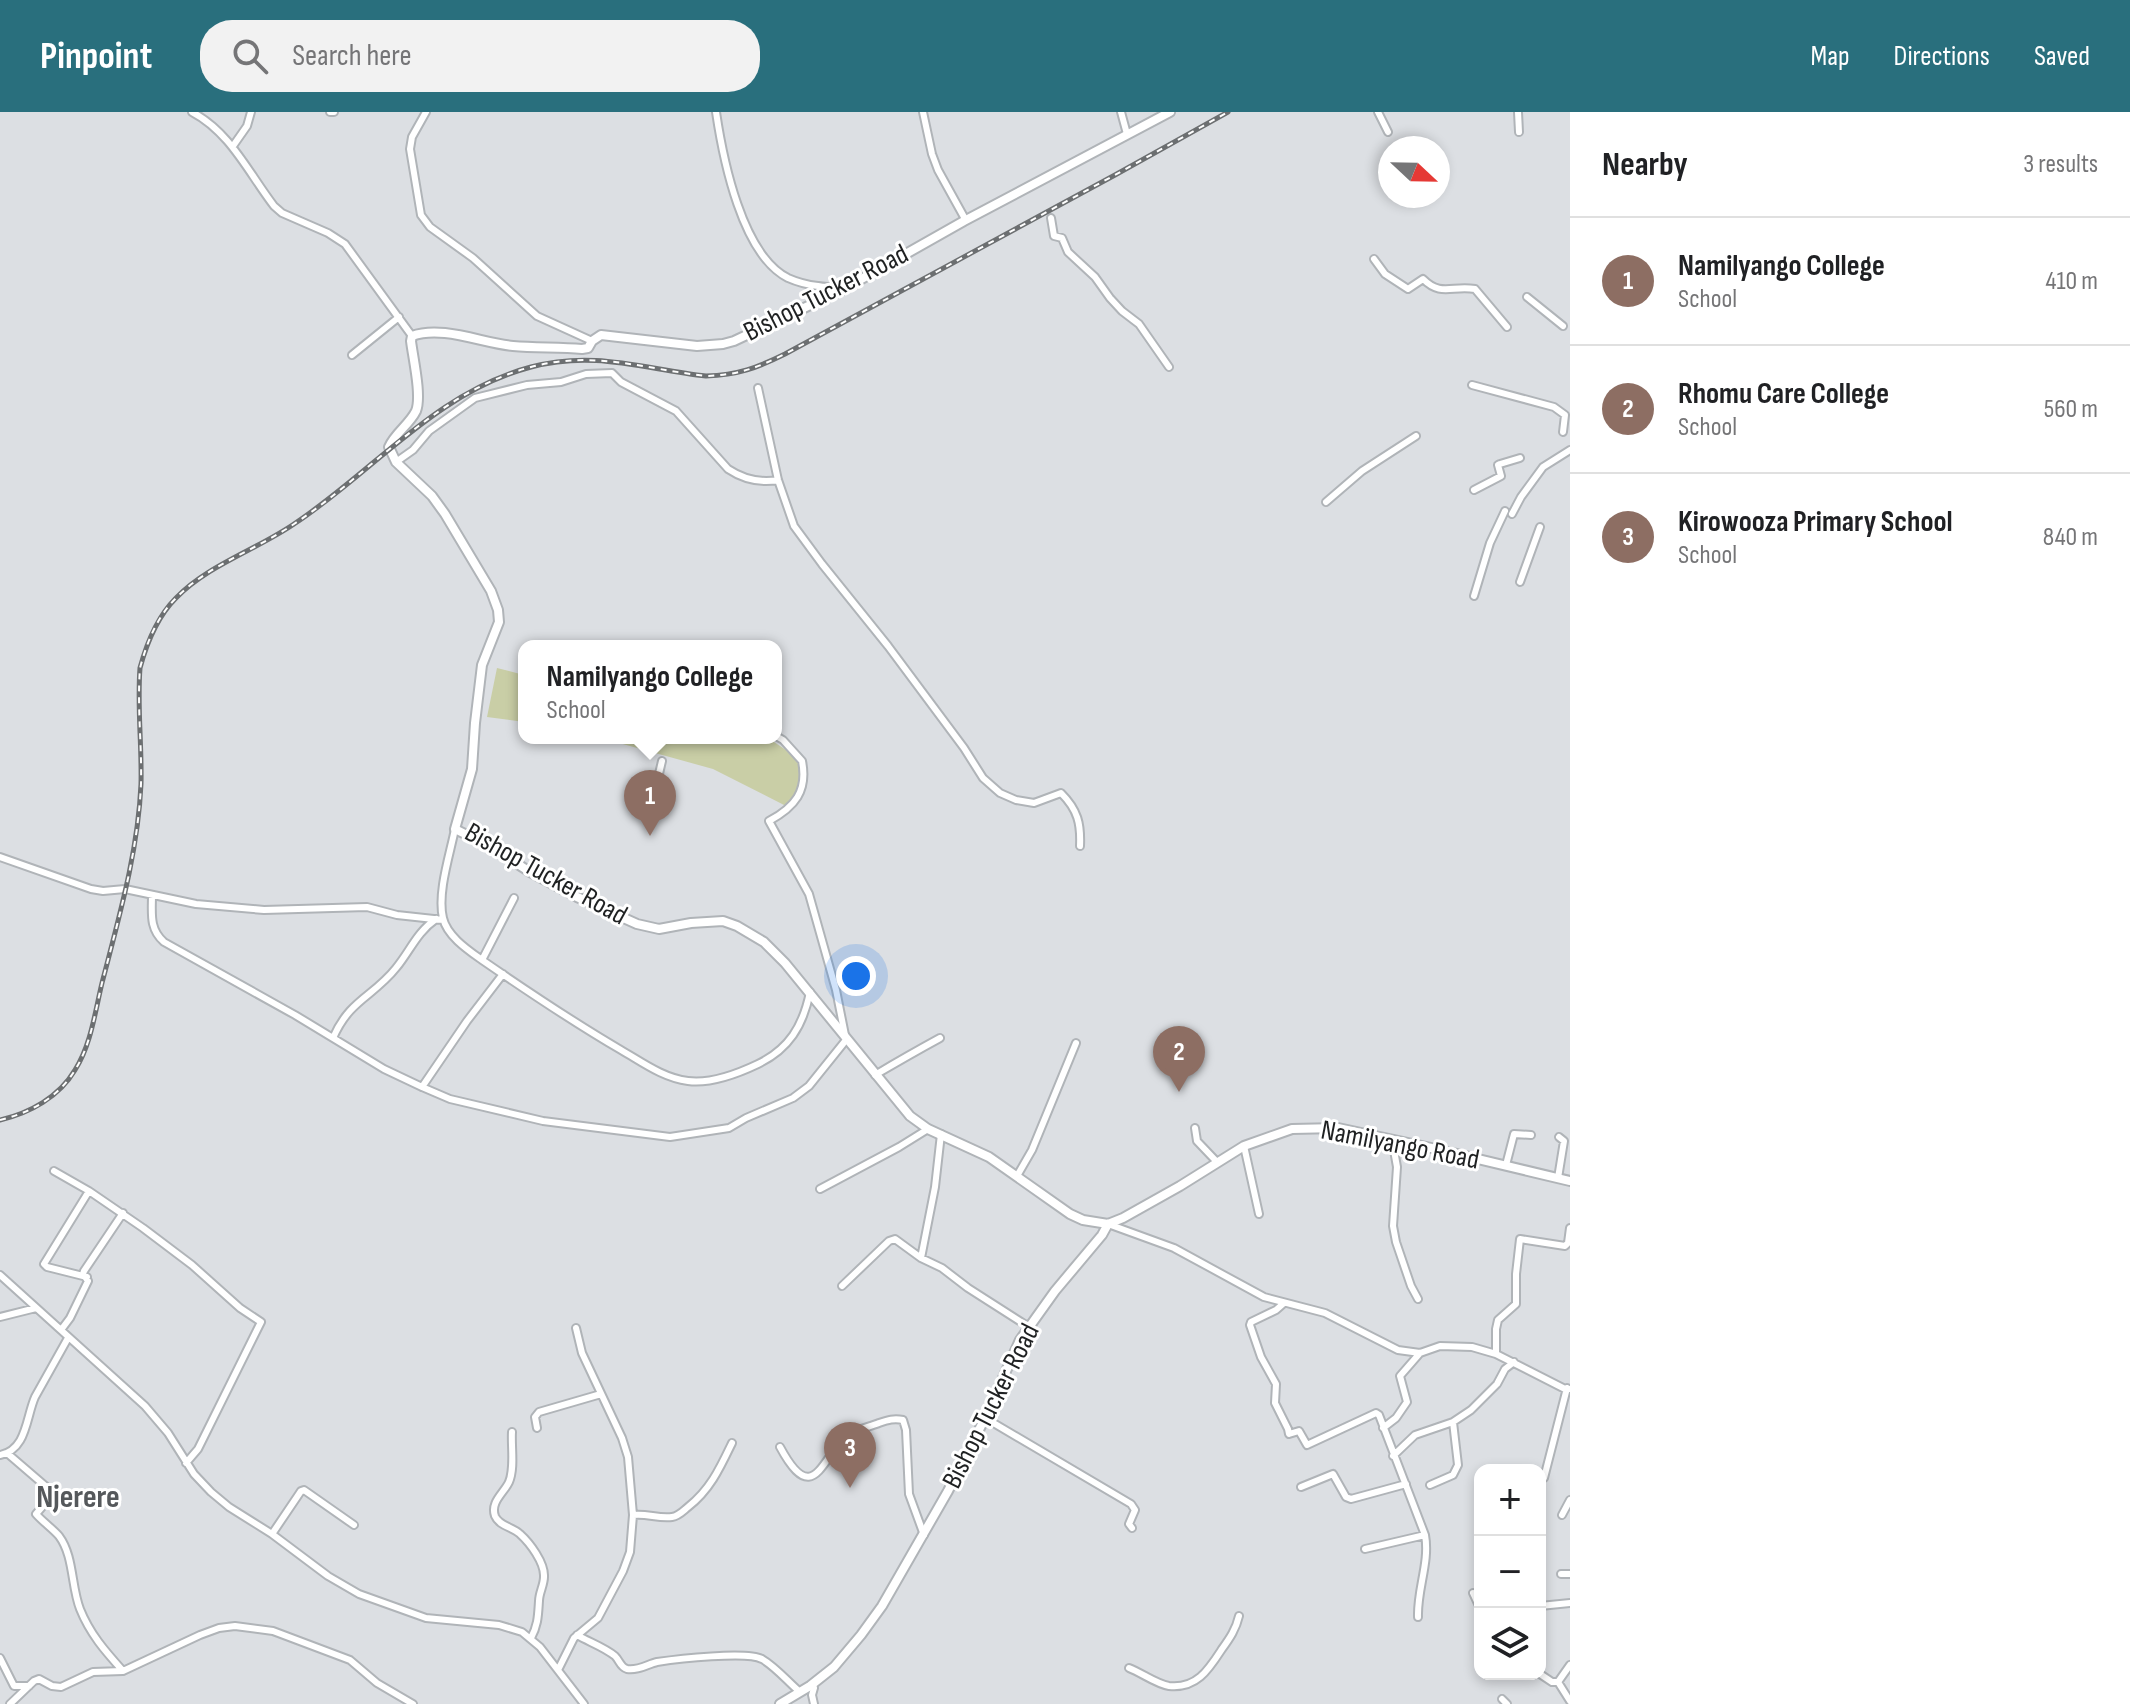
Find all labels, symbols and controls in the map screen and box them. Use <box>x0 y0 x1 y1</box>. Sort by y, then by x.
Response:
search box <box>200 20 760 92</box>
text: Pinpoint <box>40 34 152 79</box>
icon: search <box>228 34 272 78</box>
text: Search here <box>292 38 411 74</box>
text: Map <box>1811 40 1850 73</box>
text: Directions <box>1894 40 1990 73</box>
text: Saved <box>2034 40 2090 73</box>
north arrow <box>1378 136 1450 208</box>
text: Nearby <box>1602 144 1688 185</box>
text: 3 results <box>2023 149 2098 180</box>
street label: Bishop Tucker Road <box>738 237 914 349</box>
text: Namilyango College <box>1678 248 1885 284</box>
text: 1 <box>1623 266 1633 297</box>
text: 410 m <box>2046 266 2098 297</box>
text: School <box>1678 284 1737 315</box>
text: Rhomu Care College <box>1678 376 1889 412</box>
text: 2 <box>1622 394 1634 425</box>
text: 560 m <box>2044 394 2098 425</box>
text: School <box>1678 412 1737 443</box>
text: Kirowooza Primary School <box>1678 504 1953 540</box>
text: 3 <box>1622 522 1634 553</box>
text: 840 m <box>2043 522 2098 553</box>
text: School <box>1678 540 1737 571</box>
popup <box>518 640 782 744</box>
text: Namilyango College <box>547 659 753 695</box>
text: School <box>547 695 606 726</box>
pin: 1 <box>624 770 676 836</box>
street label: Bishop Tucker Road <box>459 816 633 932</box>
your location <box>836 956 876 996</box>
pin: 2 <box>1153 1026 1205 1092</box>
street label: Namilyango Road <box>1318 1114 1482 1176</box>
street label: Bishop Tucker Road <box>935 1318 1047 1494</box>
pin: 3 <box>824 1422 876 1488</box>
map controls <box>1474 1464 1546 1680</box>
button: + <box>1474 1464 1546 1536</box>
district label: Njerere <box>36 1478 120 1517</box>
button: − <box>1474 1536 1546 1608</box>
button: layers <box>1474 1608 1546 1680</box>

